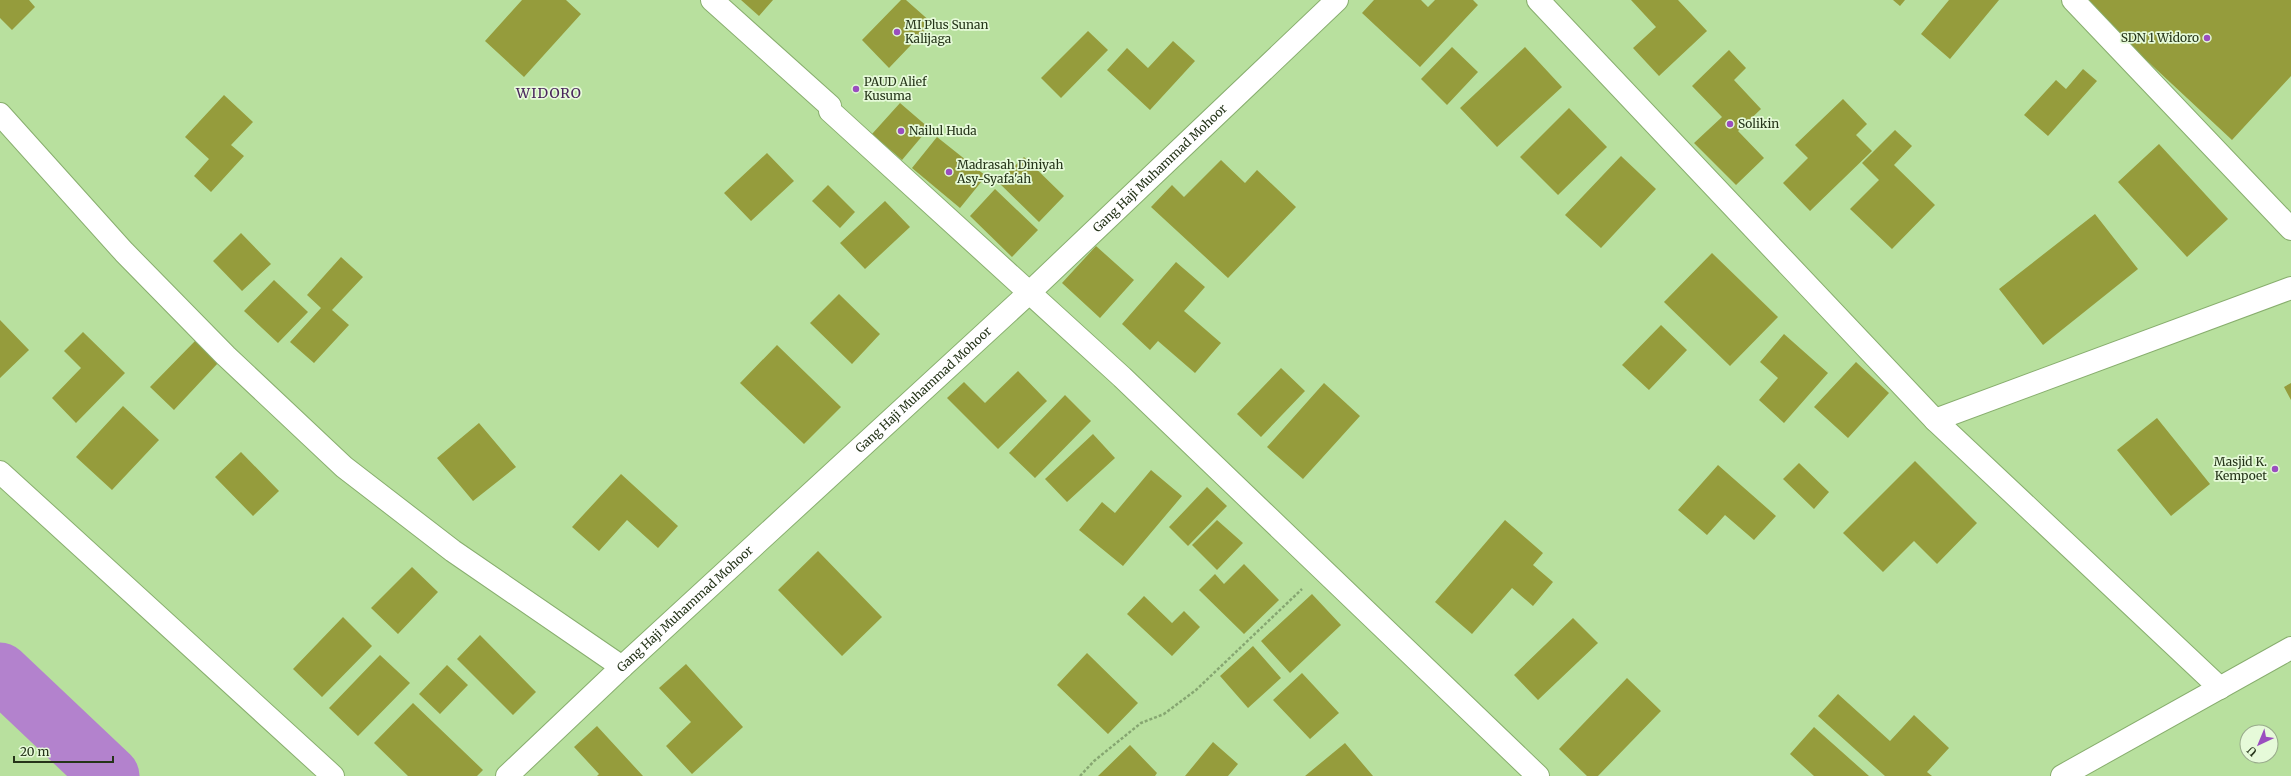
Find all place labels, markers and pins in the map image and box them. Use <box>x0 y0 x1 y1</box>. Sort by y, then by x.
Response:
place label: MI Plus Sunan Kalijaga <box>905 17 988 46</box>
marker: MI Plus Sunan Kalijaga <box>892 27 902 37</box>
place label: SDN 1 Widoro <box>2121 30 2199 45</box>
marker: SDN 1 Widoro <box>2202 33 2212 43</box>
place label: PAUD Alief Kusuma <box>864 74 927 103</box>
marker: PAUD Alief Kusuma <box>851 84 861 94</box>
place label: Solikin <box>1738 116 1779 131</box>
marker: Solikin <box>1725 119 1735 129</box>
place label: Nailul Huda <box>909 123 977 138</box>
marker: Nailul Huda <box>896 126 906 136</box>
place label: Madrasah Diniyah Asy-Syafa'ah <box>956 157 1063 186</box>
marker: Madrasah Diniyah Asy-Syafa'ah <box>944 167 954 177</box>
place label: Masjid K. Kempoet <box>2214 454 2267 483</box>
marker: Masjid K. Kempoet <box>2270 464 2280 474</box>

